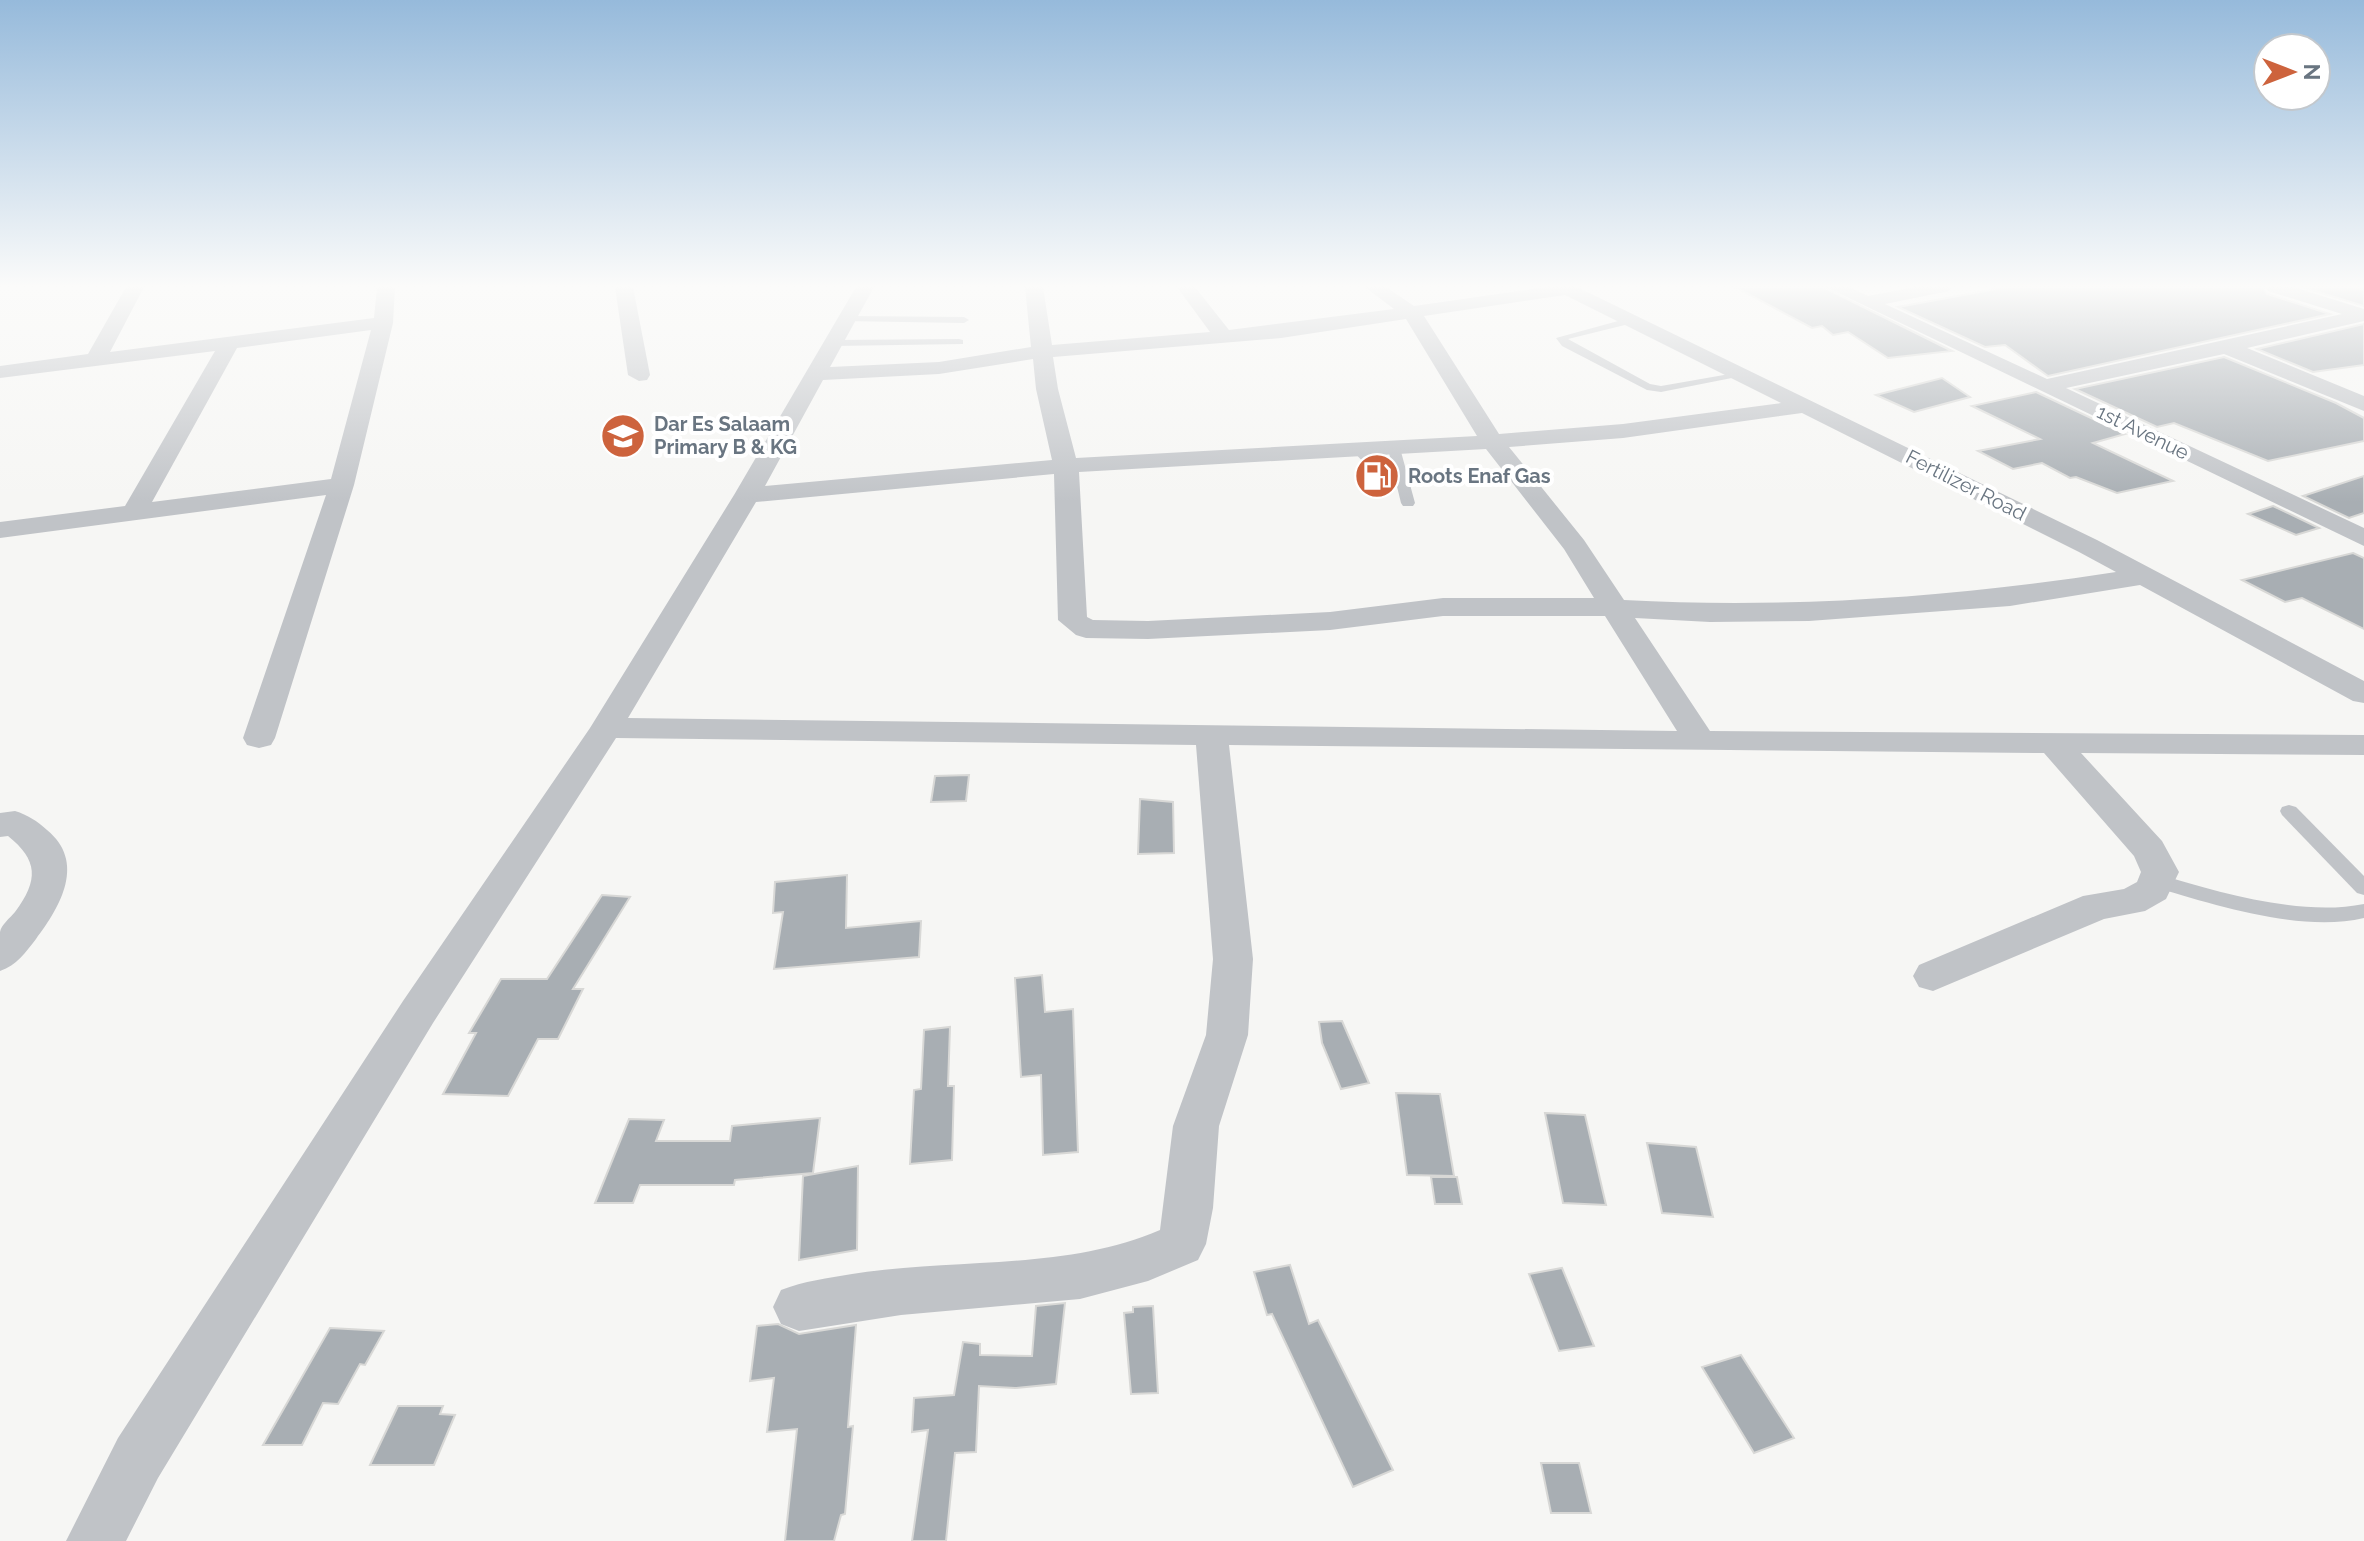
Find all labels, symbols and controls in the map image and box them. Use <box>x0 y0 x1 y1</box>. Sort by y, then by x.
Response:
north arrow <box>2252 32 2332 112</box>
text: N <box>2299 64 2325 80</box>
street label: 1st Avenue <box>2093 399 2193 465</box>
school or university icon: Dar Es Salaam Primary B & KG <box>599 412 647 460</box>
place label: Dar Es Salaam Primary B & KG <box>654 412 797 459</box>
street label: Fertilizer Road <box>1902 444 2030 526</box>
fuel station icon: Roots Enaf Gas <box>1353 452 1401 500</box>
place label: Roots Enaf Gas <box>1408 464 1551 488</box>

